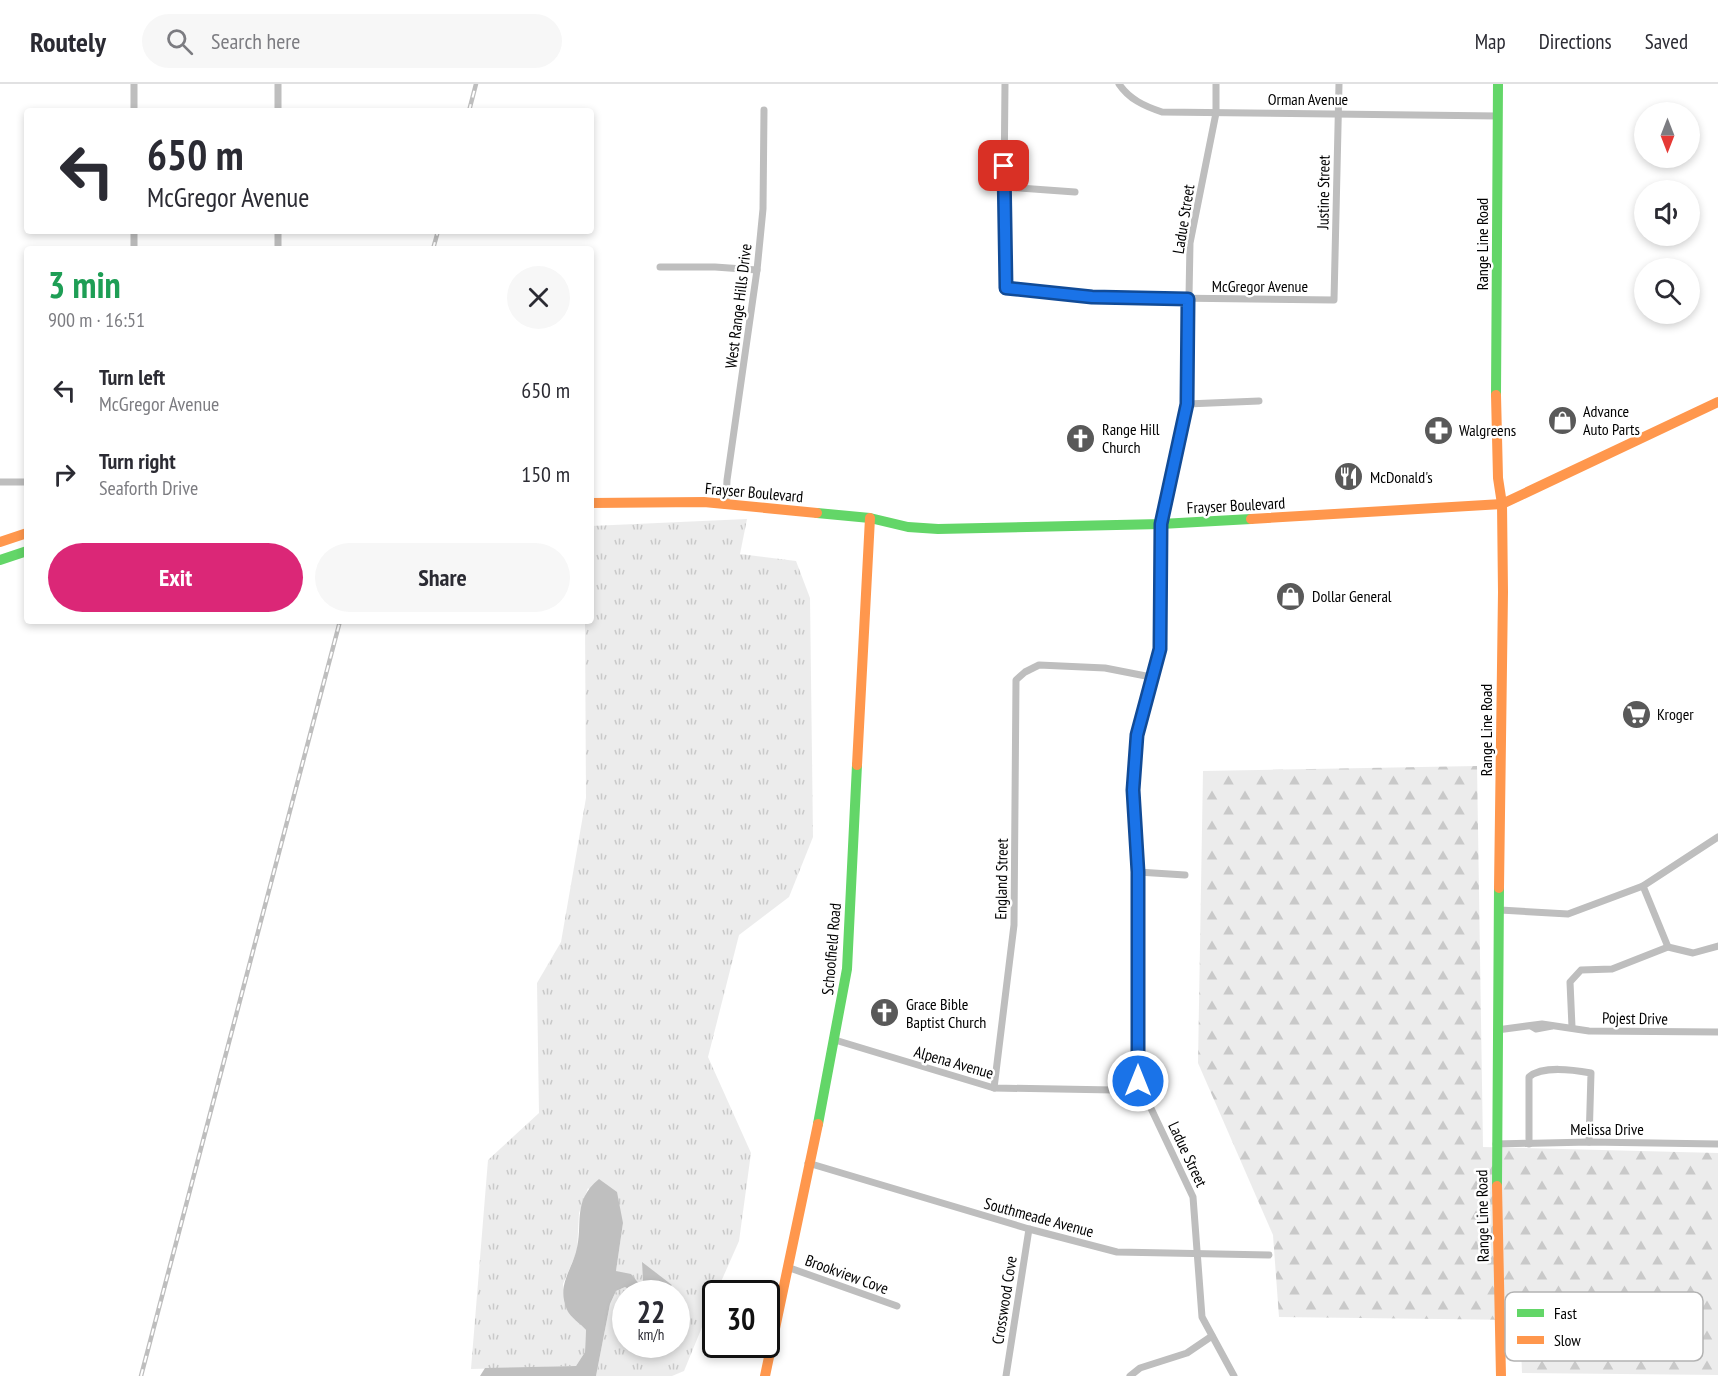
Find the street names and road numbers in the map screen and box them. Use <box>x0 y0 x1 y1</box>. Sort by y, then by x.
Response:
street label: Orman Avenue <box>1268 89 1348 109</box>
street label: Justine Street <box>1312 154 1334 230</box>
street label: Ladue Street <box>1168 182 1198 255</box>
street label: Range Line Road <box>1472 198 1492 290</box>
street label: West Range Hills Drive <box>720 243 756 369</box>
street label: McGregor Avenue <box>1212 276 1308 296</box>
street label: Frayser Boulevard <box>704 478 804 506</box>
street label: Frayser Boulevard <box>1186 492 1286 518</box>
street label: Range Line Road <box>1476 684 1496 776</box>
street label: England Street <box>990 838 1012 920</box>
street label: Schoolfield Road <box>817 902 845 996</box>
street label: Pojest Drive <box>1602 1007 1668 1029</box>
street label: Alpena Avenue <box>912 1041 996 1083</box>
street label: Ladue Street <box>1164 1118 1212 1190</box>
street label: Melissa Drive <box>1570 1119 1644 1139</box>
street label: Range Line Road <box>1471 1170 1493 1262</box>
street label: Southmeade Avenue <box>982 1193 1096 1241</box>
street label: Brookview Cove <box>803 1250 891 1298</box>
street label: Crosswood Cove <box>987 1254 1021 1346</box>

